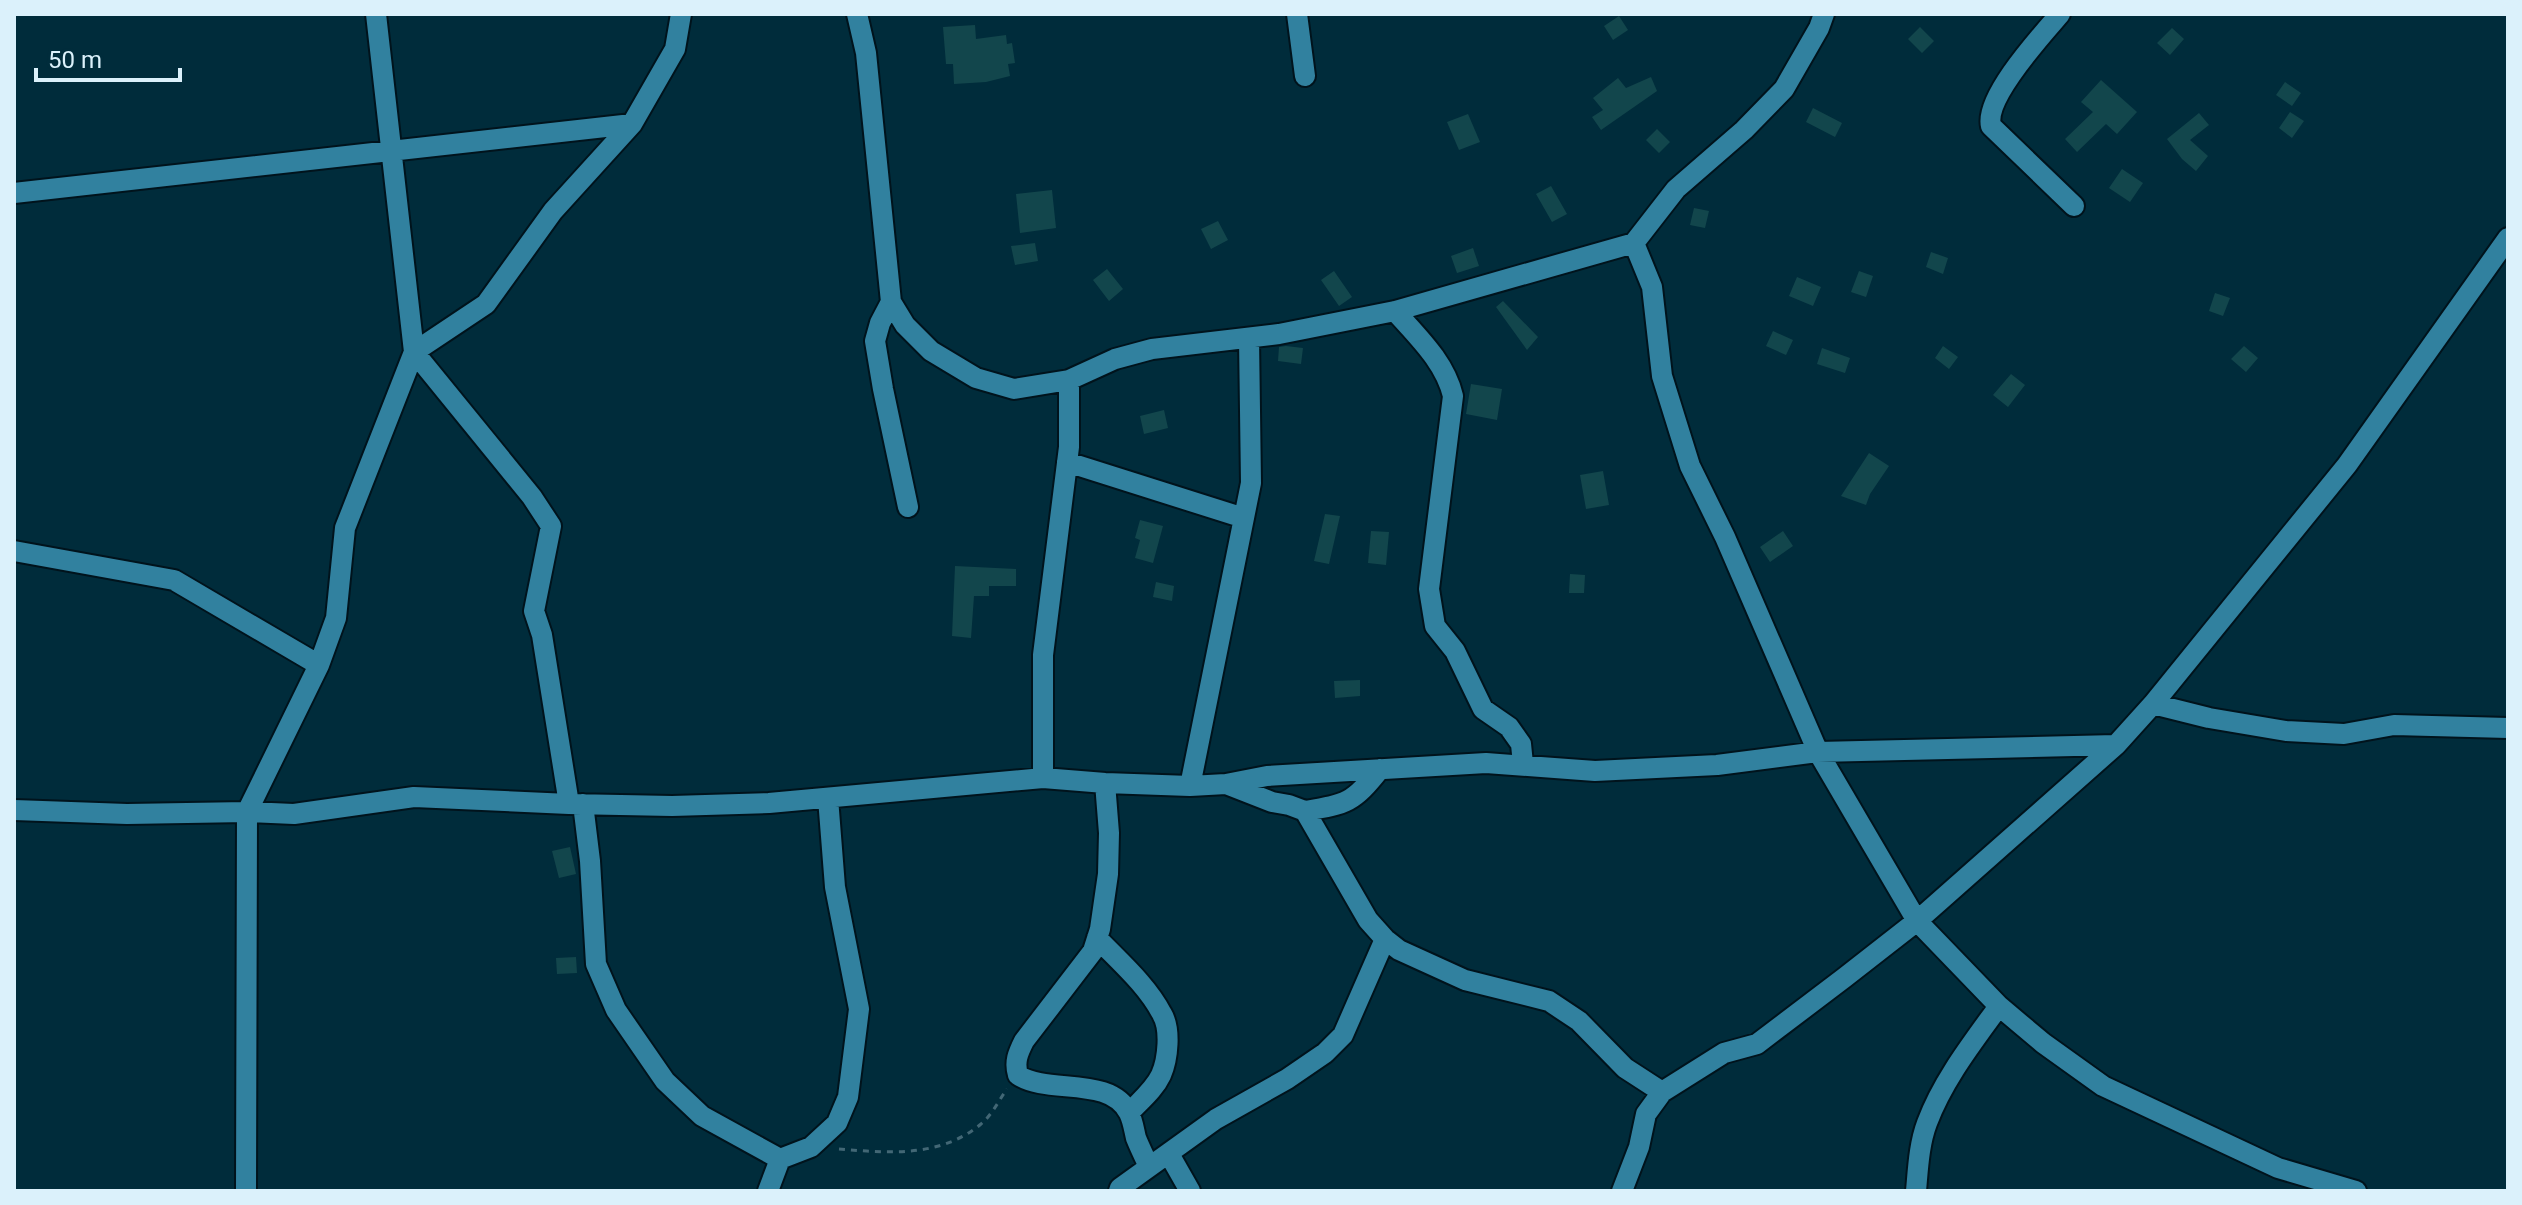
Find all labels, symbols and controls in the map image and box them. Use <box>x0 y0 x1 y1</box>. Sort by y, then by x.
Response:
scale bar <box>36 32 180 82</box>
text: 50 m <box>48 46 102 74</box>

